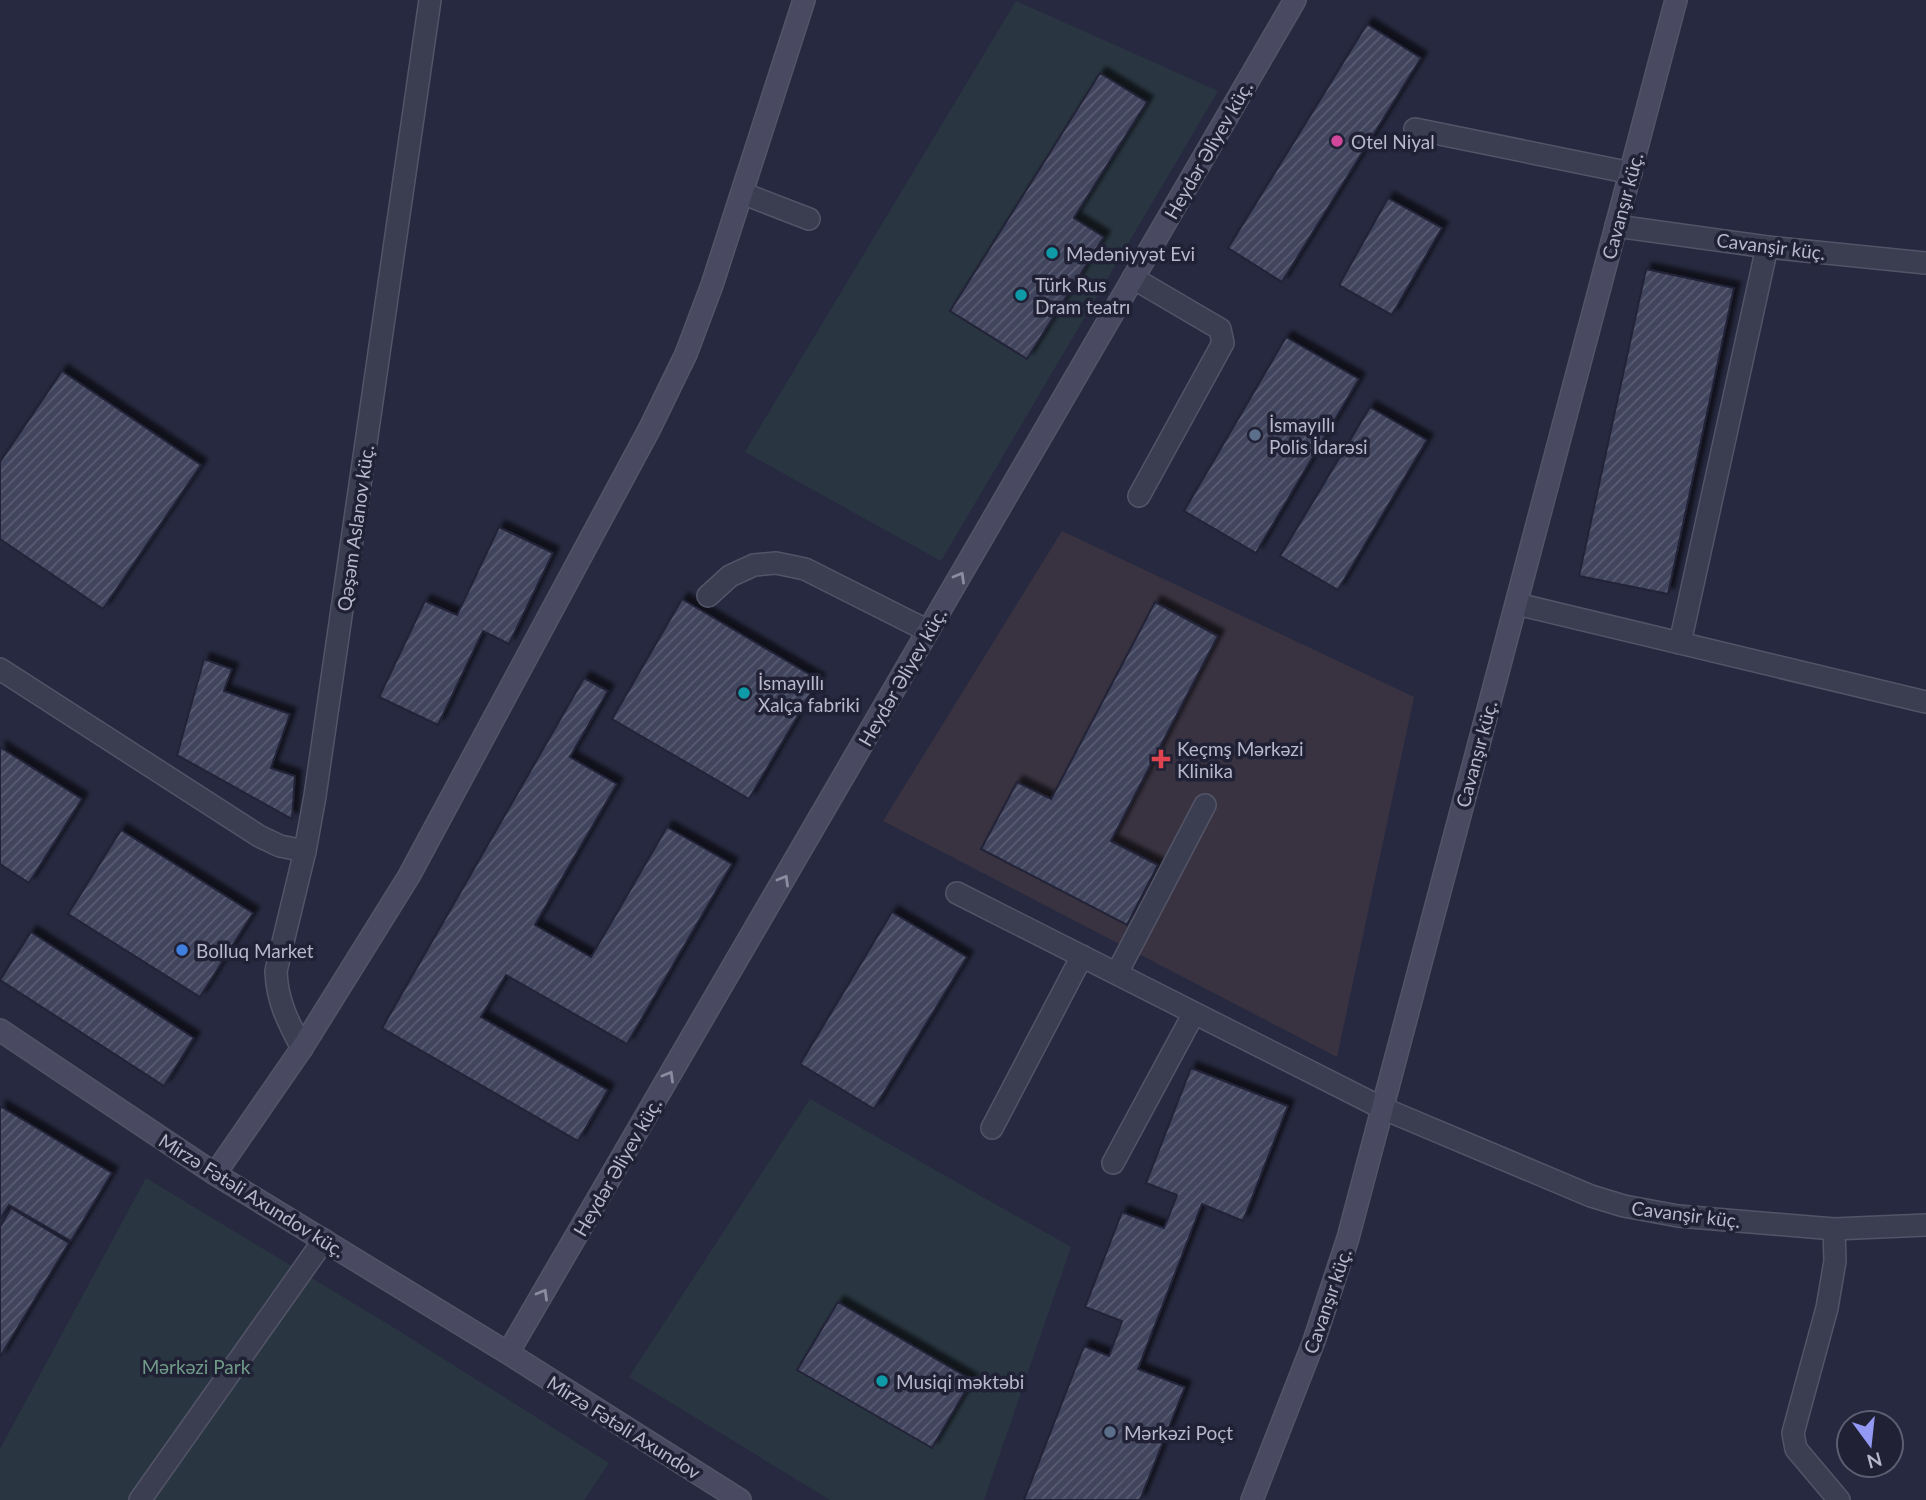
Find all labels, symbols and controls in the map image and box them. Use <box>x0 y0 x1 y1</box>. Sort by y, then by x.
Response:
street label: Heydər Əliyev küç. <box>1159 77 1257 223</box>
place label: Otel Niyal <box>1351 130 1435 153</box>
marker: Otel Niyal <box>1329 133 1345 149</box>
street label: Cavanşır küç. <box>1597 150 1647 262</box>
street label: Cavanşir küç. <box>1715 228 1827 264</box>
place label: Mədəniyyət Evi <box>1066 242 1195 265</box>
marker: Mədəniyyət Evi <box>1044 245 1060 261</box>
place label: Türk Rus Dram teatrı <box>1035 273 1130 318</box>
marker: Türk Rus Dram teatrı <box>1013 287 1029 303</box>
place label: İsmayıllı Polis İdarəsi <box>1269 413 1368 458</box>
marker: İsmayıllı Polis İdarəsi <box>1247 427 1263 443</box>
street label: Qəşəm Aslanov küç. <box>332 444 378 612</box>
one-way arrow <box>951 572 964 585</box>
street label: Heydər Əliyev küç. <box>853 604 951 750</box>
place label: İsmayıllı Xalça fabriki <box>758 671 860 716</box>
marker: İsmayıllı Xalça fabriki <box>736 685 752 701</box>
street label: Cavanşır küç. <box>1451 698 1501 810</box>
place label: Keçmş Mərkəzi Klinika <box>1177 737 1303 782</box>
marker: Keçmş Mərkəzi Klinika <box>1151 749 1171 769</box>
one-way arrow <box>776 874 789 887</box>
place label: Bolluq Market <box>196 939 314 962</box>
marker: Bolluq Market <box>174 942 190 958</box>
one-way arrow <box>661 1071 674 1084</box>
street label: Heydər Əliyev küç. <box>568 1094 666 1240</box>
street label: Mirzə Fətəli Axundov küç. <box>155 1128 349 1262</box>
street label: Cavanşir küç. <box>1630 1196 1742 1232</box>
street label: Cavanşır küç. <box>1298 1245 1356 1357</box>
one-way arrow <box>534 1289 547 1302</box>
park label: Mərkəzi Park <box>142 1355 251 1378</box>
street label: Mirzə Fətəli Axundov <box>543 1370 705 1484</box>
place label: Musiqi məktəbi <box>896 1370 1024 1393</box>
marker: Musiqi məktəbi <box>874 1373 890 1389</box>
north arrow <box>1835 1409 1905 1479</box>
place label: Mərkəzi Poçt <box>1124 1421 1233 1444</box>
marker: Mərkəzi Poçt <box>1102 1424 1118 1440</box>
text: N <box>1864 1448 1885 1474</box>

